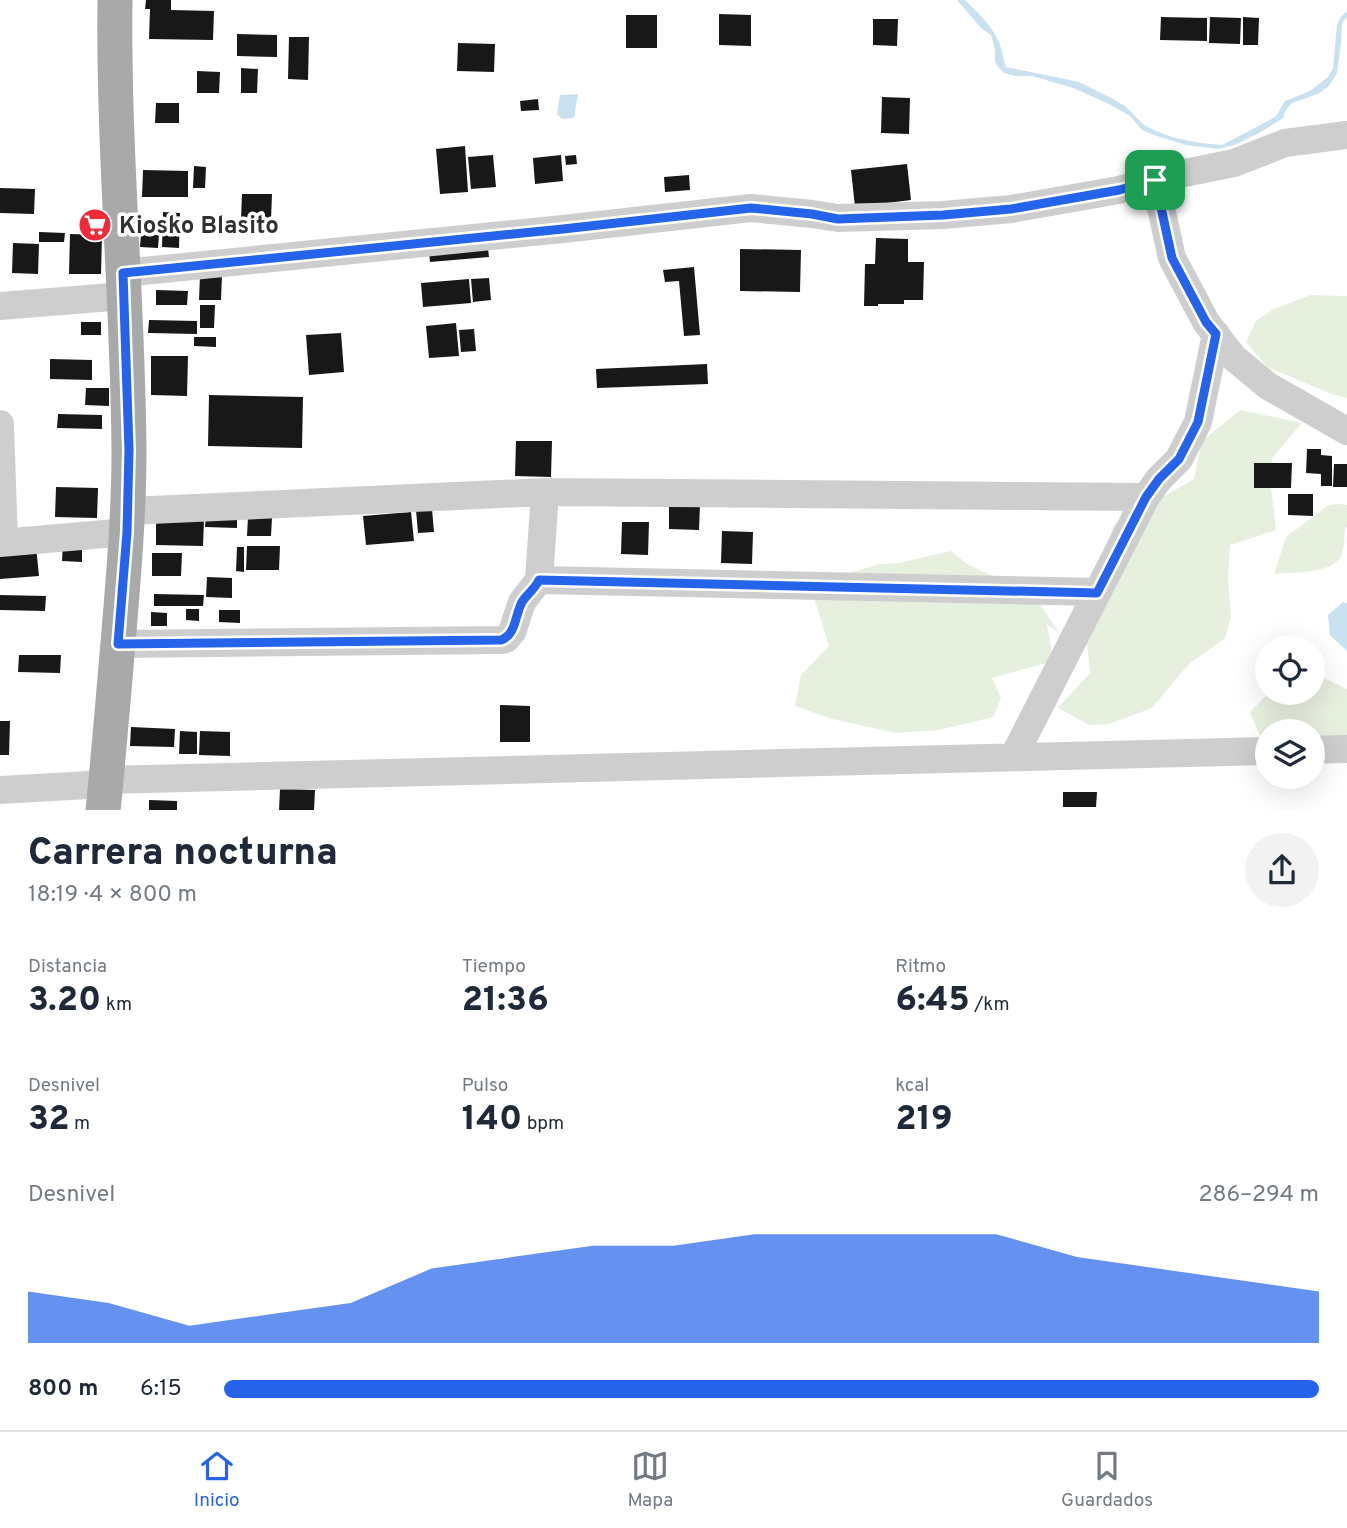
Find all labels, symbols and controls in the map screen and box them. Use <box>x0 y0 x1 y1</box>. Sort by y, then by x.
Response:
pin <box>1125 150 1185 210</box>
icon: arrive <box>1136 161 1174 199</box>
supermarket icon: Kiosko Blasito <box>76 206 114 244</box>
place label: Kiosko Blasito <box>119 212 279 242</box>
map controls <box>1255 635 1325 789</box>
button: locate <box>1255 635 1325 705</box>
button: layers <box>1255 719 1325 789</box>
text: Carrera nocturna <box>28 830 338 879</box>
button: share <box>1245 833 1319 907</box>
text: 18:19 · 4 × 800 m <box>28 881 197 910</box>
text: Distancia <box>28 955 107 979</box>
text: Tiempo <box>462 955 526 979</box>
text: Ritmo <box>895 955 946 979</box>
text: 3.20 <box>28 979 101 1023</box>
text: 21:36 <box>462 979 549 1023</box>
text: 6:45 <box>895 979 970 1023</box>
text: km <box>101 993 132 1017</box>
text: /km <box>970 993 1010 1017</box>
text: Desnivel <box>28 1074 100 1098</box>
text: Pulso <box>462 1074 508 1098</box>
text: kcal <box>895 1074 929 1098</box>
text: 32 <box>28 1098 70 1142</box>
text: 140 <box>462 1098 522 1142</box>
text: 219 <box>895 1098 953 1142</box>
text: m <box>70 1112 90 1136</box>
text: bpm <box>522 1112 564 1136</box>
text: Desnivel <box>28 1181 115 1210</box>
text: 286–294 m <box>1198 1181 1319 1210</box>
text: 800 m <box>28 1375 98 1404</box>
text: 6:15 <box>140 1375 182 1404</box>
tab: Inicio <box>194 1447 240 1513</box>
tab: Mapa <box>627 1447 673 1513</box>
tab: Guardados <box>1061 1447 1153 1513</box>

